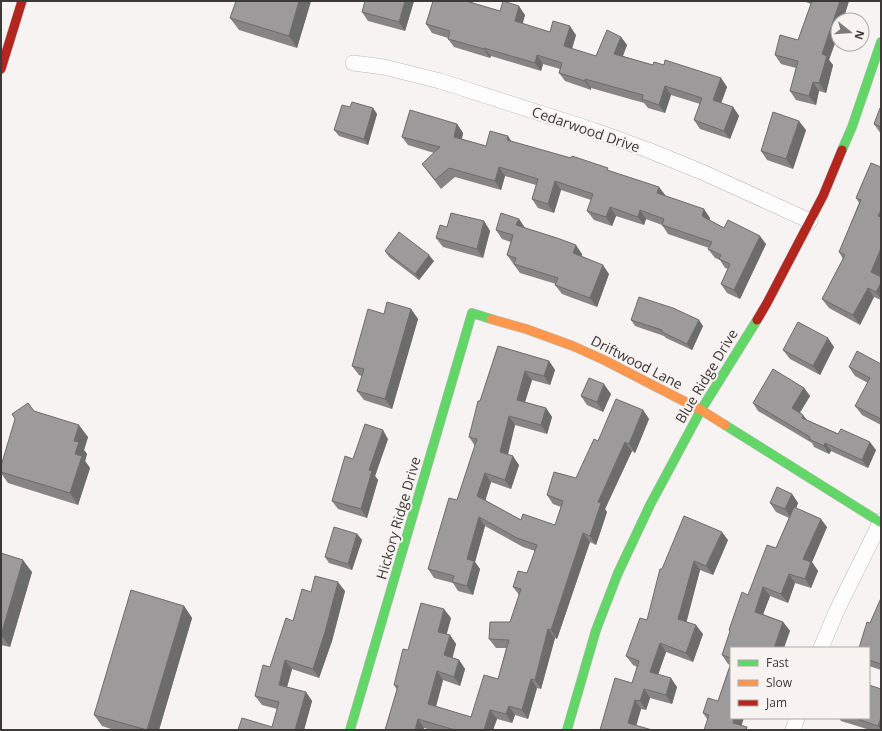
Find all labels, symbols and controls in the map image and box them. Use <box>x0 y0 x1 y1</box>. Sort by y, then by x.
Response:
north arrow <box>830 12 870 52</box>
text: N <box>852 29 869 42</box>
street label: Cedarwood Drive <box>530 102 643 156</box>
street label: Blue Ridge Drive <box>670 325 742 427</box>
street label: Driftwood Lane <box>588 331 686 393</box>
street label: Hickory Ridge Drive <box>371 454 425 582</box>
legend <box>730 647 870 719</box>
text: Fast <box>766 654 789 671</box>
text: Slow <box>766 674 793 691</box>
text: Jam <box>765 694 787 711</box>

